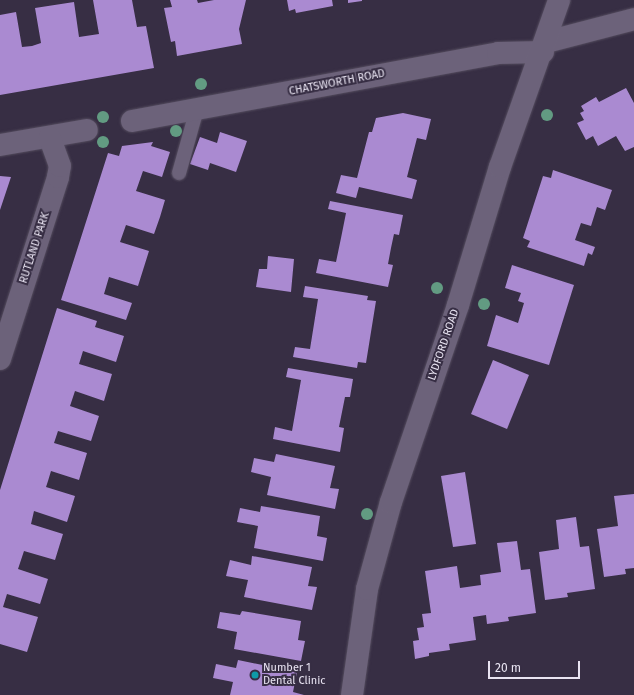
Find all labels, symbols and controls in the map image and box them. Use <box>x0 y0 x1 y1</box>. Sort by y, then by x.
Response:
street label: CHATSWORTH ROAD <box>288 67 386 99</box>
street label: RUTLAND PARK <box>17 211 53 285</box>
street label: LYDFORD ROAD <box>426 308 462 382</box>
scale bar <box>490 653 582 679</box>
text: 20 m <box>495 661 521 675</box>
place label: Number 1 Dental Clinic <box>263 662 326 688</box>
marker: Number 1 Dental Clinic <box>250 670 260 680</box>

